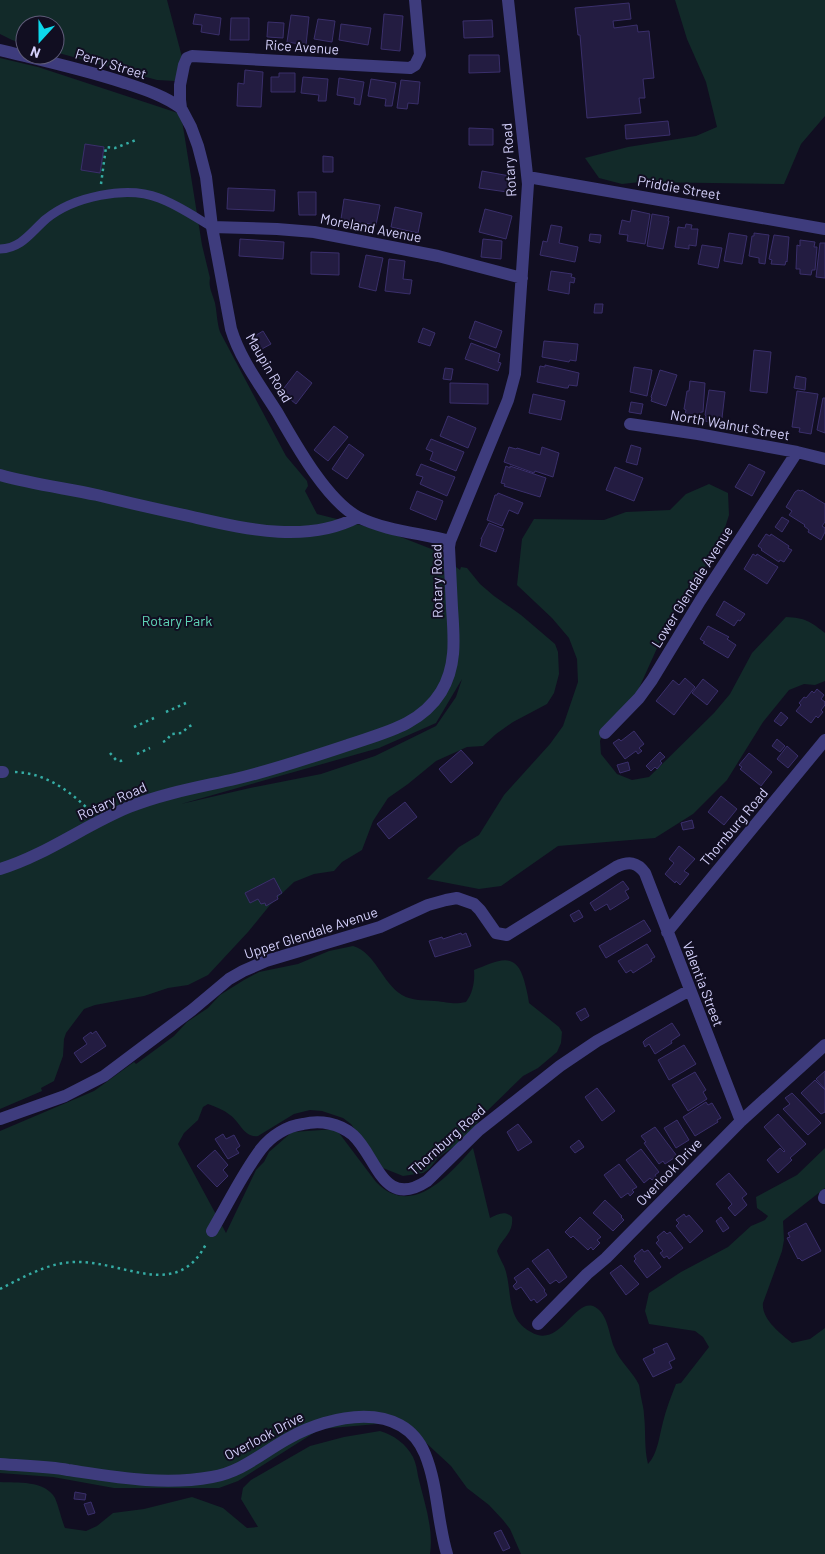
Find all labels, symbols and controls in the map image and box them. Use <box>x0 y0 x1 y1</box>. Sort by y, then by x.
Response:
north arrow <box>15 15 65 65</box>
street label: Rice Avenue <box>264 35 340 58</box>
text: N <box>28 43 43 62</box>
street label: Perry Street <box>73 45 149 82</box>
street label: Rotary Road <box>497 123 520 198</box>
street label: Priddie Street <box>636 172 722 203</box>
street label: Moreland Avenue <box>319 209 423 246</box>
street label: Maupin Road <box>243 330 296 405</box>
street label: North Walnut Street <box>669 406 791 443</box>
street label: Lower Glendale Avenue <box>647 523 736 651</box>
street label: Rotary Road <box>427 544 446 618</box>
park label: Rotary Park <box>142 612 212 629</box>
street label: Rotary Road <box>75 778 149 823</box>
street label: Thornburg Road <box>696 784 771 869</box>
street label: Upper Glendale Avenue <box>242 903 380 962</box>
street label: Valentia Street <box>679 939 727 1029</box>
street label: Thornburg Road <box>405 1101 488 1178</box>
street label: Overlook Drive <box>632 1134 705 1209</box>
street label: Overlook Drive <box>221 1408 306 1464</box>

